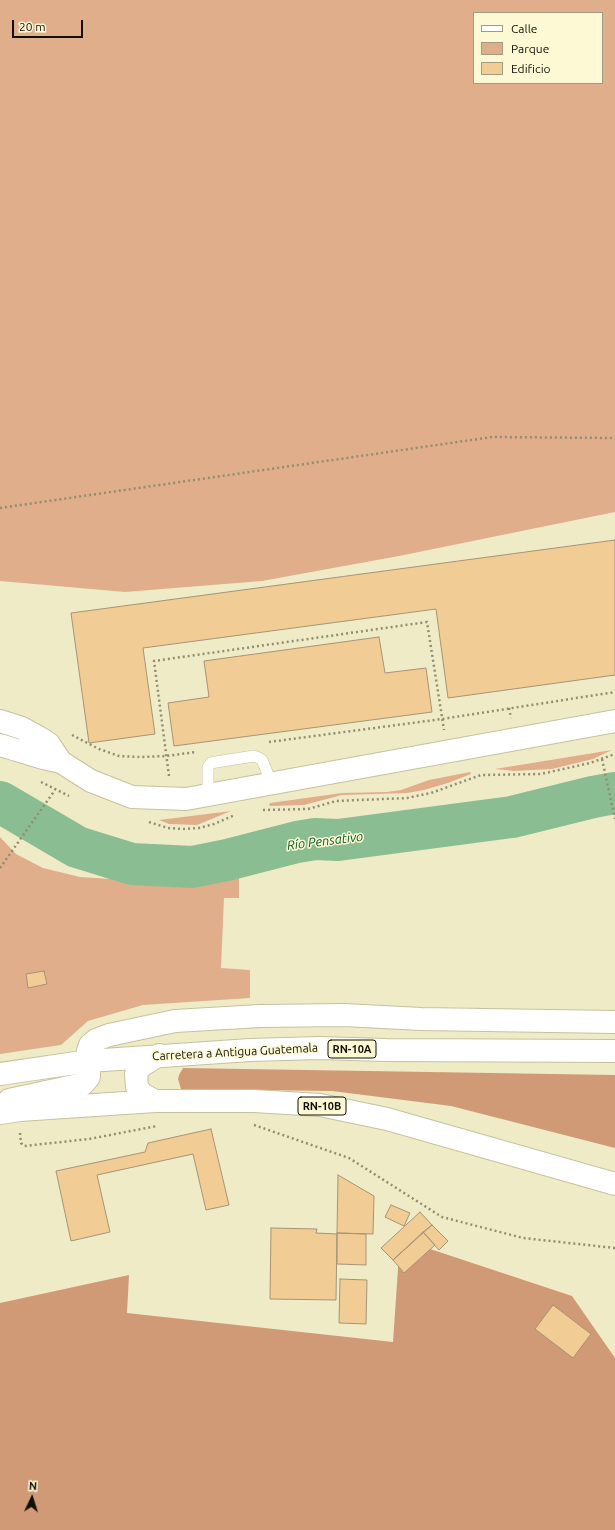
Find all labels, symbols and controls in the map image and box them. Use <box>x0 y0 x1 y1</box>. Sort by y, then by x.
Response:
scale bar <box>14 12 85 38</box>
legend <box>473 12 603 84</box>
text: 20 m <box>19 20 46 33</box>
text: Calle <box>511 22 537 35</box>
text: Parque <box>511 42 549 55</box>
text: Edificio <box>511 62 551 75</box>
water label: Río Pensativo <box>286 829 364 853</box>
street label: Carretera a Antigua Guatemala <box>152 1040 318 1064</box>
road number: RN-10A <box>328 1040 376 1058</box>
road number: RN-10B <box>298 1097 346 1115</box>
north arrow <box>12 1478 52 1518</box>
text: N <box>28 1480 37 1492</box>

